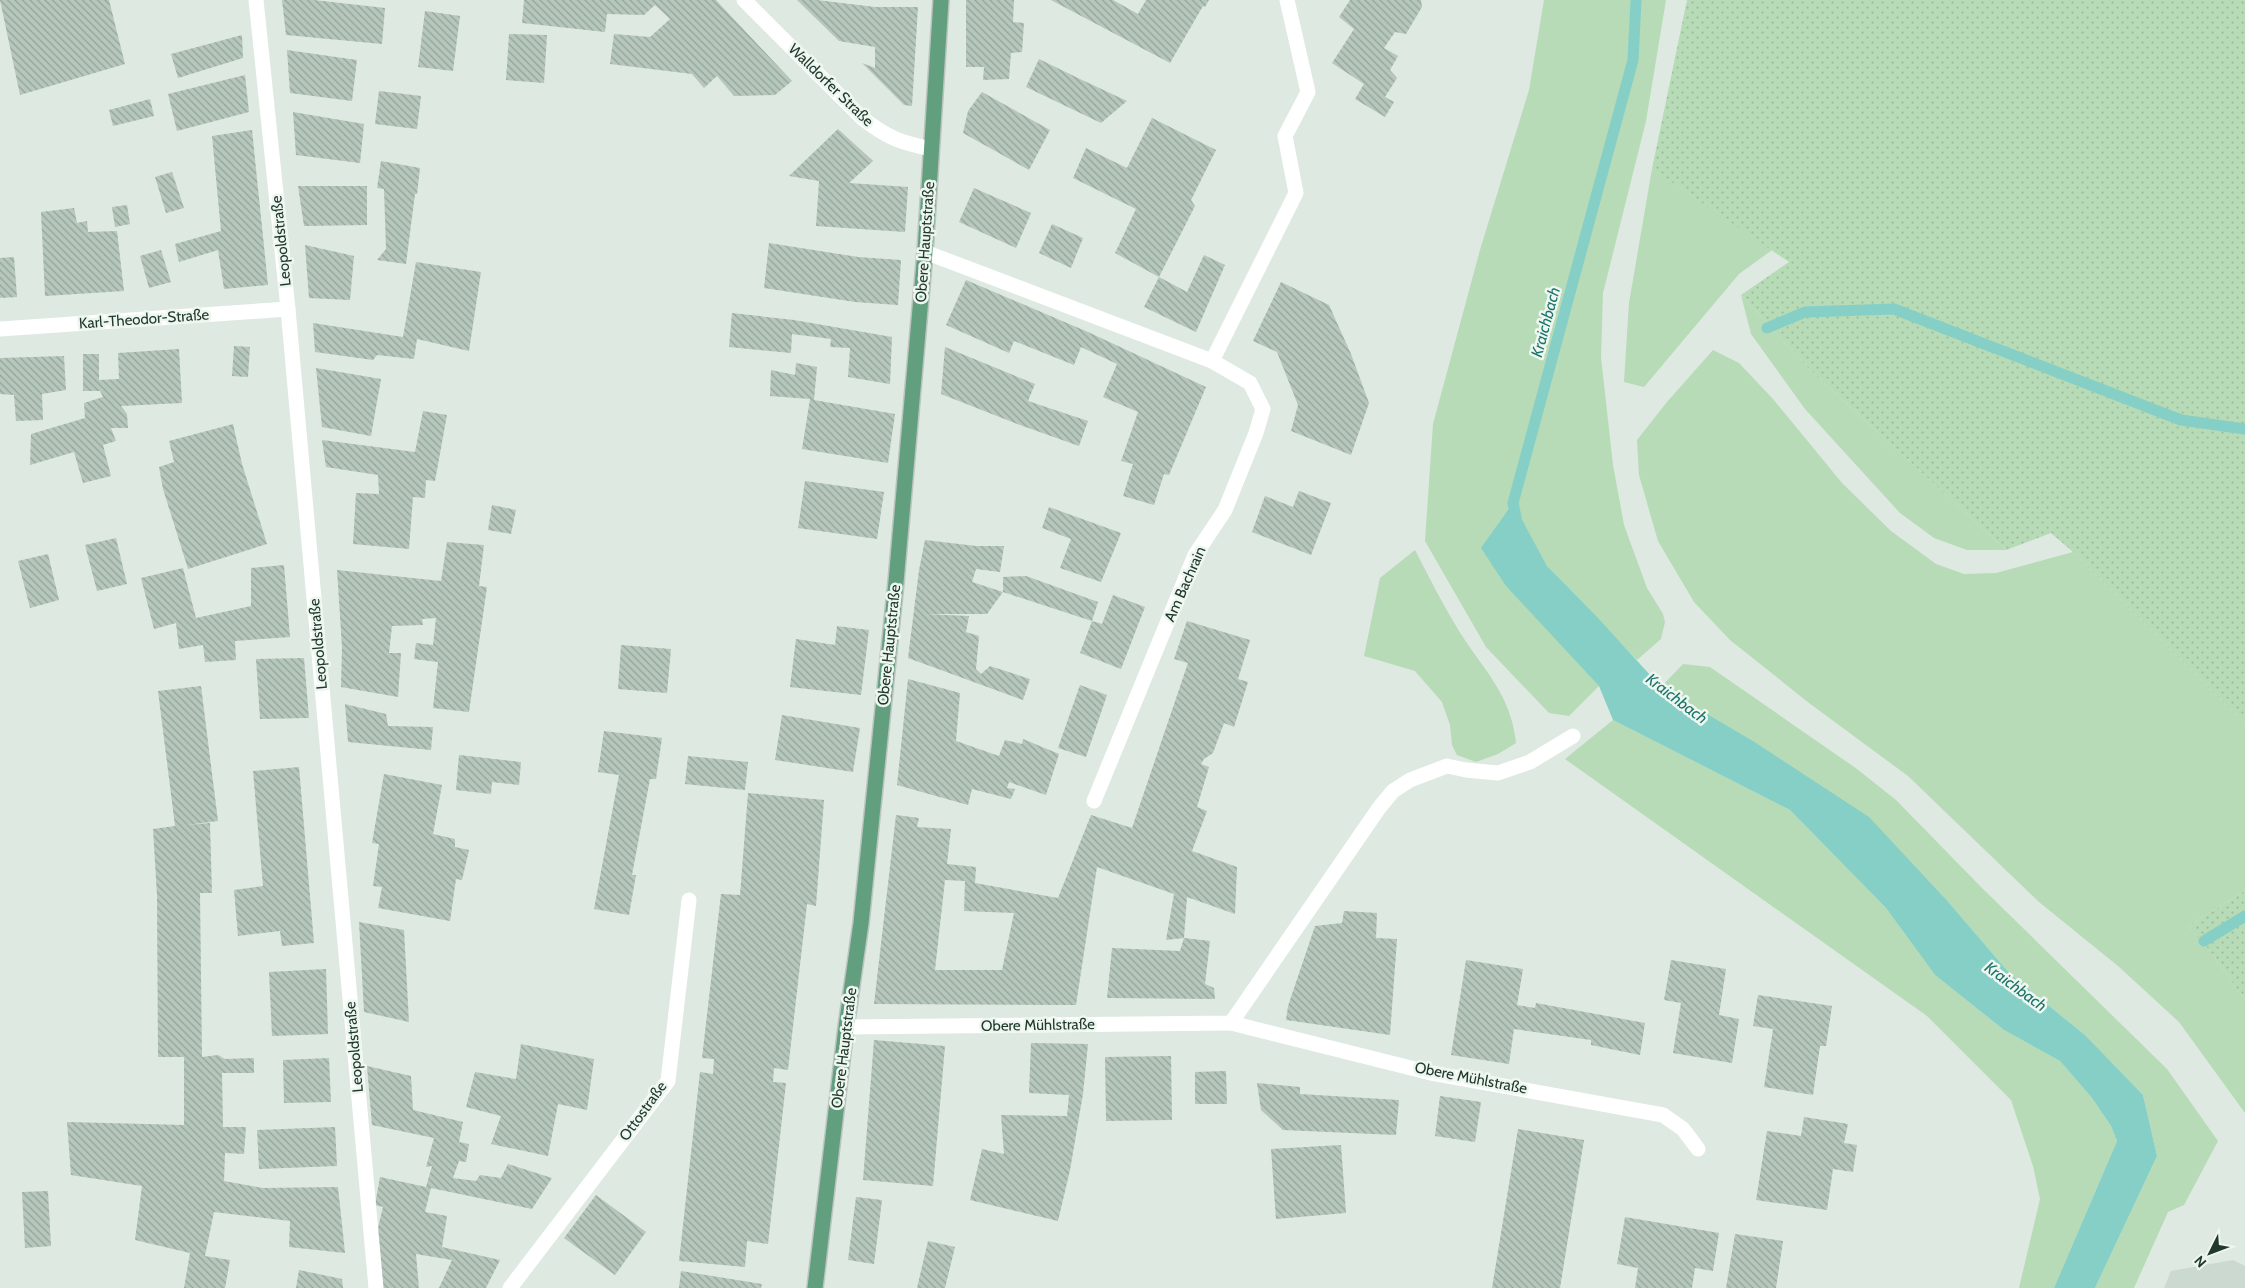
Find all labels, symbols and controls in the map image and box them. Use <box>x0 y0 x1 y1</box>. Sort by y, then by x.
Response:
street label: Walldorfer Straße <box>785 40 878 130</box>
street label: Obere Hauptstraße <box>912 181 938 303</box>
street label: Leopoldstraße <box>267 194 295 287</box>
water label: Kraichbach <box>1527 285 1564 359</box>
street label: Karl-Theodor-Straße <box>78 305 210 333</box>
street label: Am Bachrain <box>1160 544 1210 624</box>
street label: Obere Hauptstraße <box>874 583 904 706</box>
street label: Leopoldstraße <box>305 598 331 690</box>
water label: Kraichbach <box>1642 669 1711 728</box>
water label: Kraichbach <box>1981 958 2050 1015</box>
street label: Obere Hauptstraße <box>828 986 860 1109</box>
street label: Leopoldstraße <box>341 1001 367 1093</box>
street label: Obere Mühlstraße <box>981 1015 1095 1035</box>
street label: Obere Mühlstraße <box>1413 1058 1529 1098</box>
street label: Ottostraße <box>615 1077 671 1144</box>
north arrow <box>2185 1228 2235 1278</box>
text: N <box>2190 1252 2210 1271</box>

